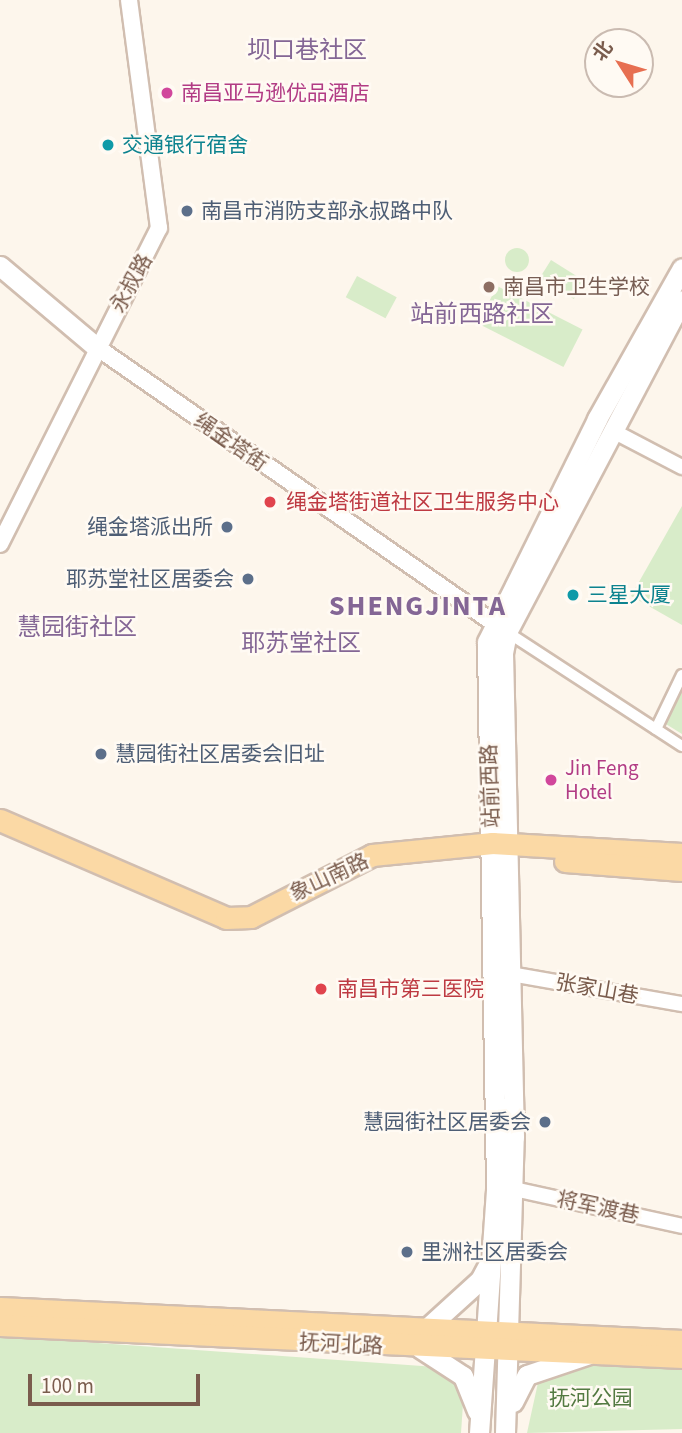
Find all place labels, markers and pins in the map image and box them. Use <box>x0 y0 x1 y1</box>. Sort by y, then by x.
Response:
place label: 南昌亚马逊优品酒店 <box>181 80 370 106</box>
marker: 南昌亚马逊优品酒店 <box>159 85 175 101</box>
place label: 交通银行宿舍 <box>122 132 248 158</box>
marker: 交通银行宿舍 <box>100 137 116 153</box>
place label: 南昌市消防支部永叔路中队 <box>201 198 453 224</box>
marker: 南昌市消防支部永叔路中队 <box>179 203 195 219</box>
place label: 南昌市卫生学校 <box>503 274 650 300</box>
marker: 南昌市卫生学校 <box>481 279 497 295</box>
place label: 绳金塔街道社区卫生服务中心 <box>286 489 559 515</box>
marker: 绳金塔街道社区卫生服务中心 <box>260 492 280 512</box>
place label: 绳金塔派出所 <box>87 514 213 540</box>
marker: 绳金塔派出所 <box>219 519 235 535</box>
place label: 耶苏堂社区居委会 <box>66 566 234 592</box>
marker: 耶苏堂社区居委会 <box>240 571 256 587</box>
place label: 三星大厦 <box>587 582 671 608</box>
marker: 三星大厦 <box>565 587 581 603</box>
place label: 慧园街社区居委会旧址 <box>115 741 325 767</box>
marker: 慧园街社区居委会旧址 <box>93 746 109 762</box>
place label: Jin Feng Hotel <box>565 755 638 805</box>
marker: Jin Feng Hotel <box>543 772 559 788</box>
place label: 南昌市第三医院 <box>337 976 484 1002</box>
marker: 南昌市第三医院 <box>311 979 331 999</box>
place label: 慧园街社区居委会 <box>363 1109 531 1135</box>
marker: 慧园街社区居委会 <box>537 1114 553 1130</box>
place label: 里洲社区居委会 <box>421 1239 568 1265</box>
marker: 里洲社区居委会 <box>399 1244 415 1260</box>

